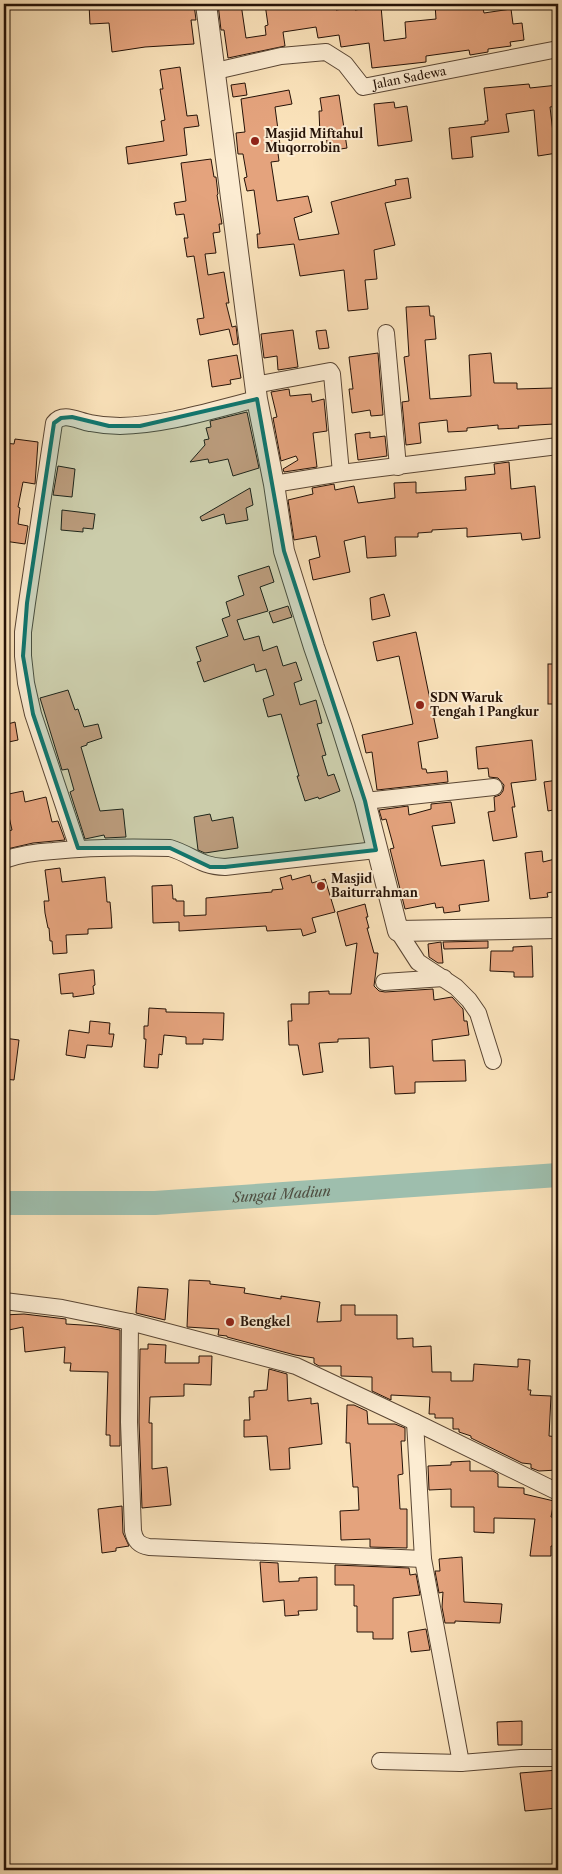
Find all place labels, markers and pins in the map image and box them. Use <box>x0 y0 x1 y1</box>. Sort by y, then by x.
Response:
place label: Masjid Miftahul Muqorrobin <box>265 126 363 155</box>
marker: Masjid Miftahul Muqorrobin <box>249 135 261 147</box>
place label: SDN Waruk Tengah 1 Pangkur <box>430 690 539 719</box>
marker: SDN Waruk Tengah 1 Pangkur <box>414 699 426 711</box>
place label: Masjid Baiturrahman <box>331 871 419 900</box>
marker: Masjid Baiturrahman <box>315 880 327 892</box>
place label: Bengkel <box>240 1314 290 1329</box>
marker: Bengkel <box>224 1316 236 1328</box>

